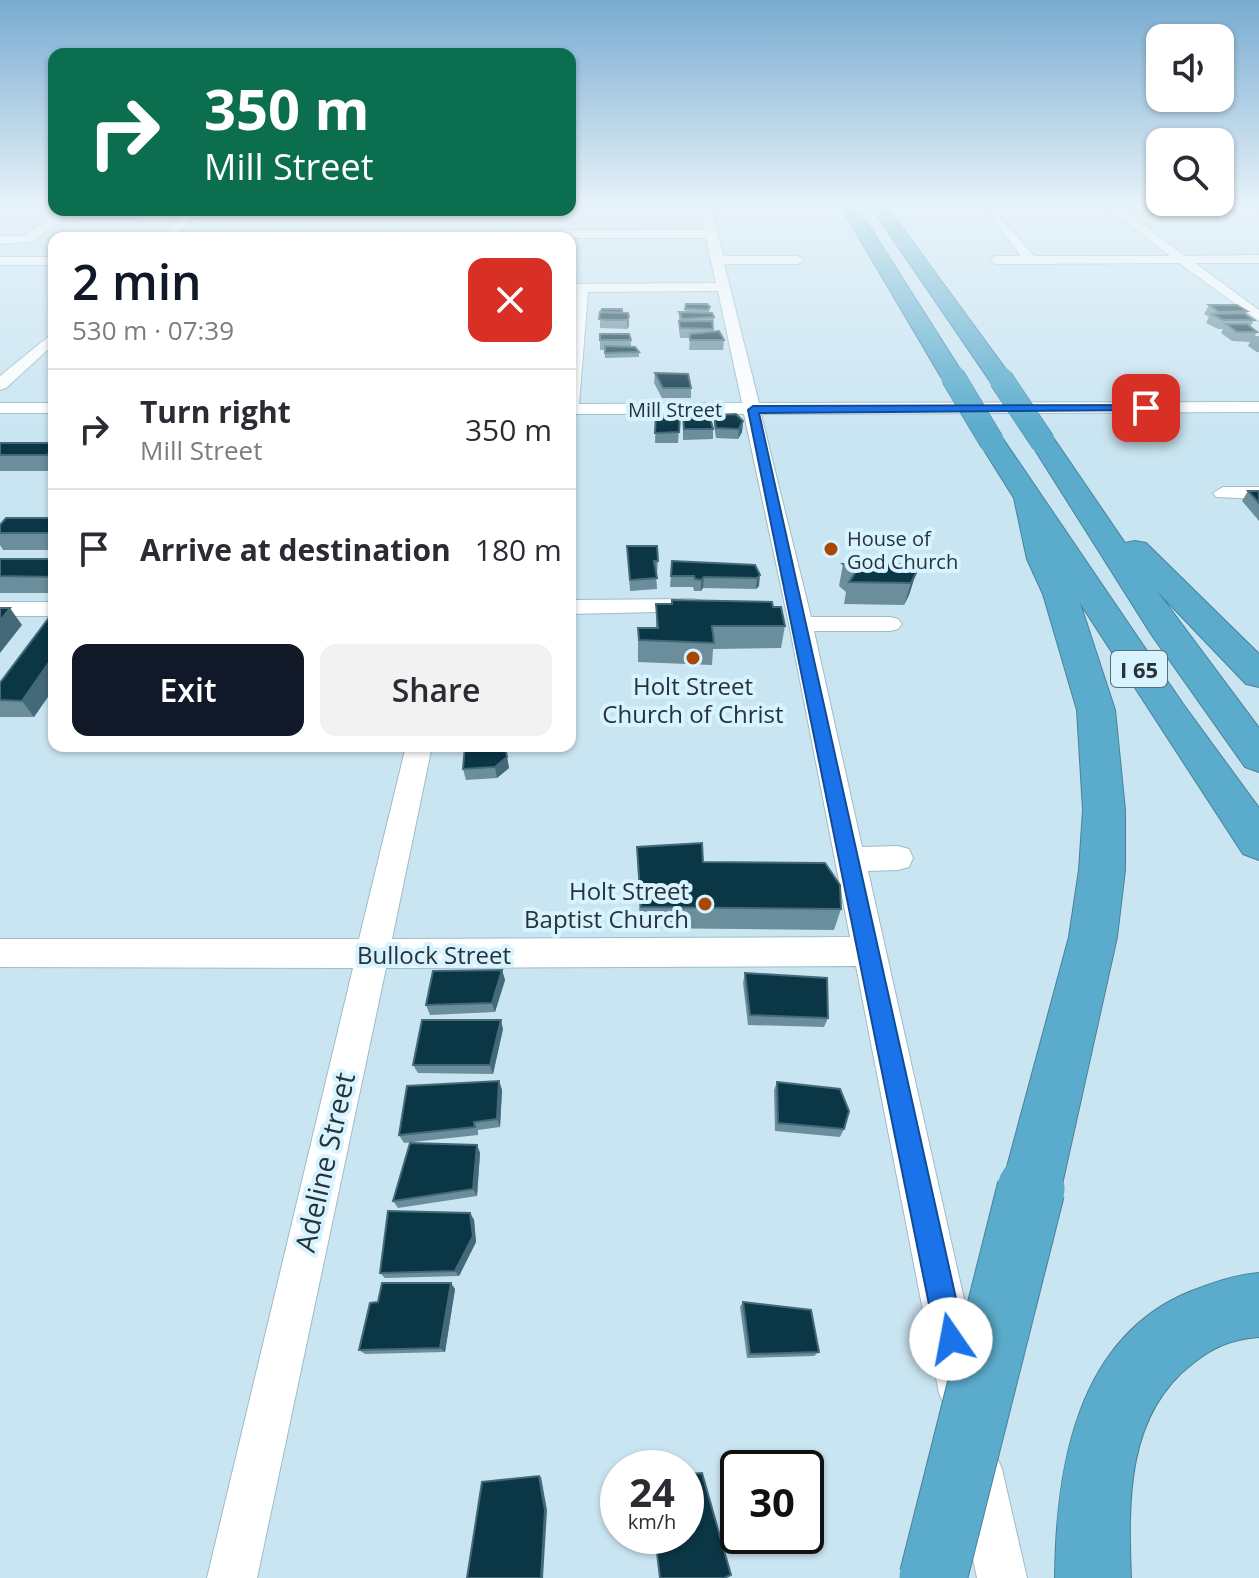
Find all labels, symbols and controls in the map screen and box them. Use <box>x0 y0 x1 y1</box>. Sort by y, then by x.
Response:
map controls <box>1146 24 1234 216</box>
button: sound <box>1146 24 1234 112</box>
text: 350 m <box>204 70 370 146</box>
icon: right <box>72 80 176 184</box>
button: search <box>1146 128 1234 216</box>
text: Mill Street <box>204 142 374 191</box>
text: 2 min <box>72 249 202 314</box>
button: close <box>468 258 552 342</box>
text: 530 m · 07:39 <box>72 312 234 348</box>
pin <box>1112 374 1180 442</box>
icon: arrive <box>1124 386 1168 430</box>
text: Turn right <box>140 391 291 432</box>
street label: Mill Street <box>628 396 722 423</box>
icon: right <box>72 407 116 451</box>
text: 350 m <box>465 409 552 450</box>
text: Mill Street <box>140 432 262 468</box>
place label: House of God Church <box>847 525 958 575</box>
icon: arrive <box>72 527 116 571</box>
text: Arrive at destination <box>140 529 451 570</box>
text: 180 m <box>475 529 562 570</box>
marker: House of God Church <box>822 540 840 558</box>
button: Exit <box>72 644 304 736</box>
button: Share <box>320 644 552 736</box>
marker: Holt Street Church of Christ <box>684 649 702 667</box>
road number: I 65 <box>1111 651 1167 687</box>
place label: Holt Street Church of Christ <box>602 669 784 730</box>
place label: Holt Street Baptist Church <box>524 874 689 935</box>
marker: Holt Street Baptist Church <box>696 895 714 913</box>
street label: Bullock Street <box>357 938 511 971</box>
street label: Adeline Street <box>285 1069 363 1255</box>
position arrow <box>909 1297 993 1381</box>
speed limit sign: 30 <box>720 1450 824 1554</box>
text: 24 <box>629 1464 675 1519</box>
text: km/h <box>628 1508 676 1535</box>

